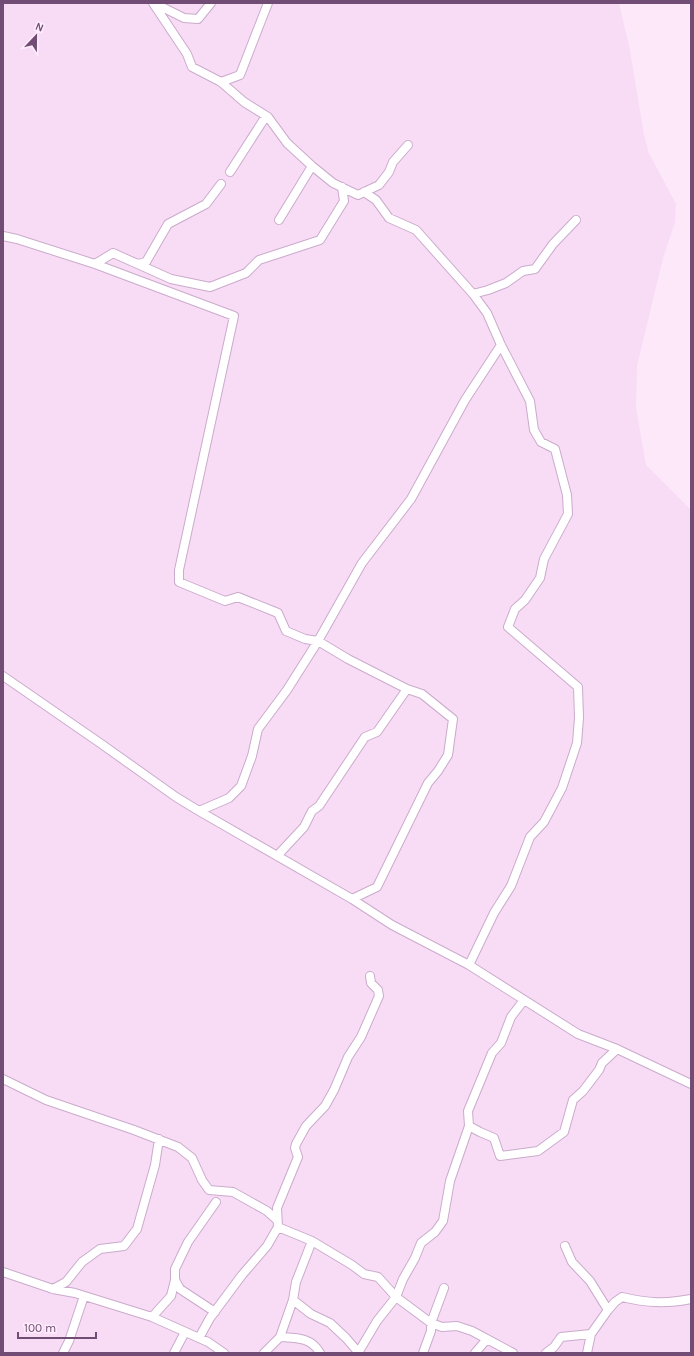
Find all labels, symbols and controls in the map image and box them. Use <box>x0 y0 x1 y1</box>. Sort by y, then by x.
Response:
north arrow <box>16 16 56 56</box>
text: N <box>33 20 46 35</box>
scale bar <box>18 1314 96 1340</box>
text: 100 m <box>24 1321 56 1335</box>

